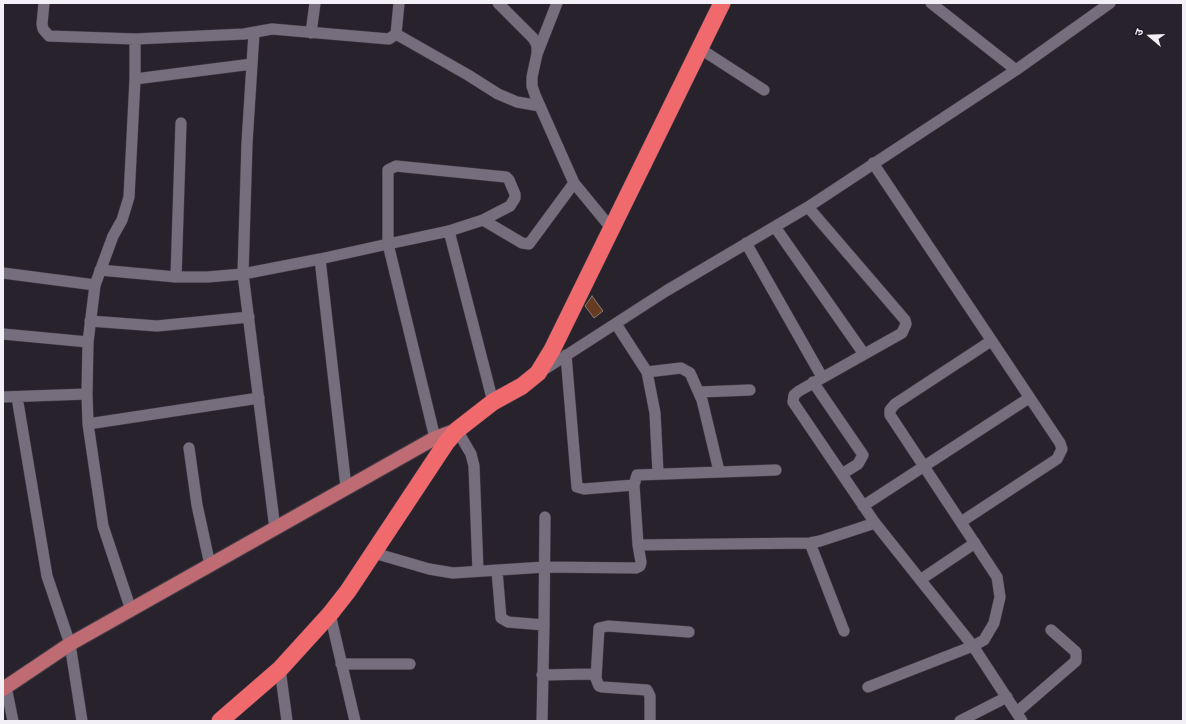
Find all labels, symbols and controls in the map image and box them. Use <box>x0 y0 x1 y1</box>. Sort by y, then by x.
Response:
north arrow <box>1130 16 1170 56</box>
text: उ <box>1131 27 1146 37</box>

